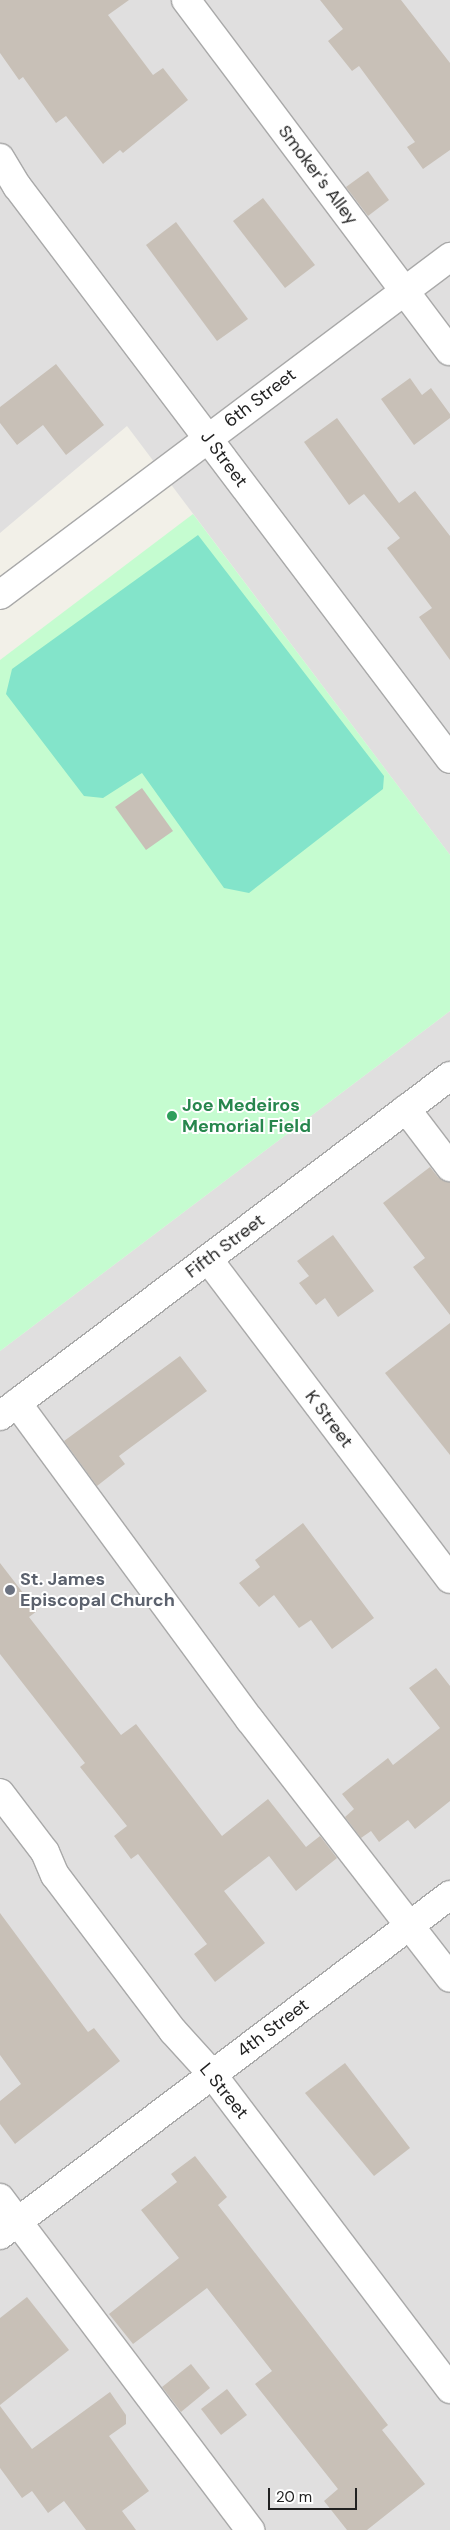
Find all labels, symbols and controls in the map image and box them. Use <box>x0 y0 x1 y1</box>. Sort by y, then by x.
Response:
street label: Smoker's Alley <box>274 121 362 229</box>
street label: 6th Street <box>220 364 300 432</box>
street label: J Street <box>196 427 252 491</box>
place label: Joe Medeiros Memorial Field <box>182 1095 311 1138</box>
marker: Joe Medeiros Memorial Field <box>166 1110 178 1122</box>
street label: Fifth Street <box>181 1209 269 1283</box>
street label: K Street <box>300 1386 358 1452</box>
place label: St. James Episcopal Church <box>20 1569 175 1612</box>
marker: St. James Episcopal Church <box>4 1584 16 1596</box>
street label: 4th Street <box>233 1994 313 2062</box>
street label: L Street <box>195 2059 253 2123</box>
scale bar <box>270 2478 359 2510</box>
text: 20 m <box>276 2487 312 2507</box>

